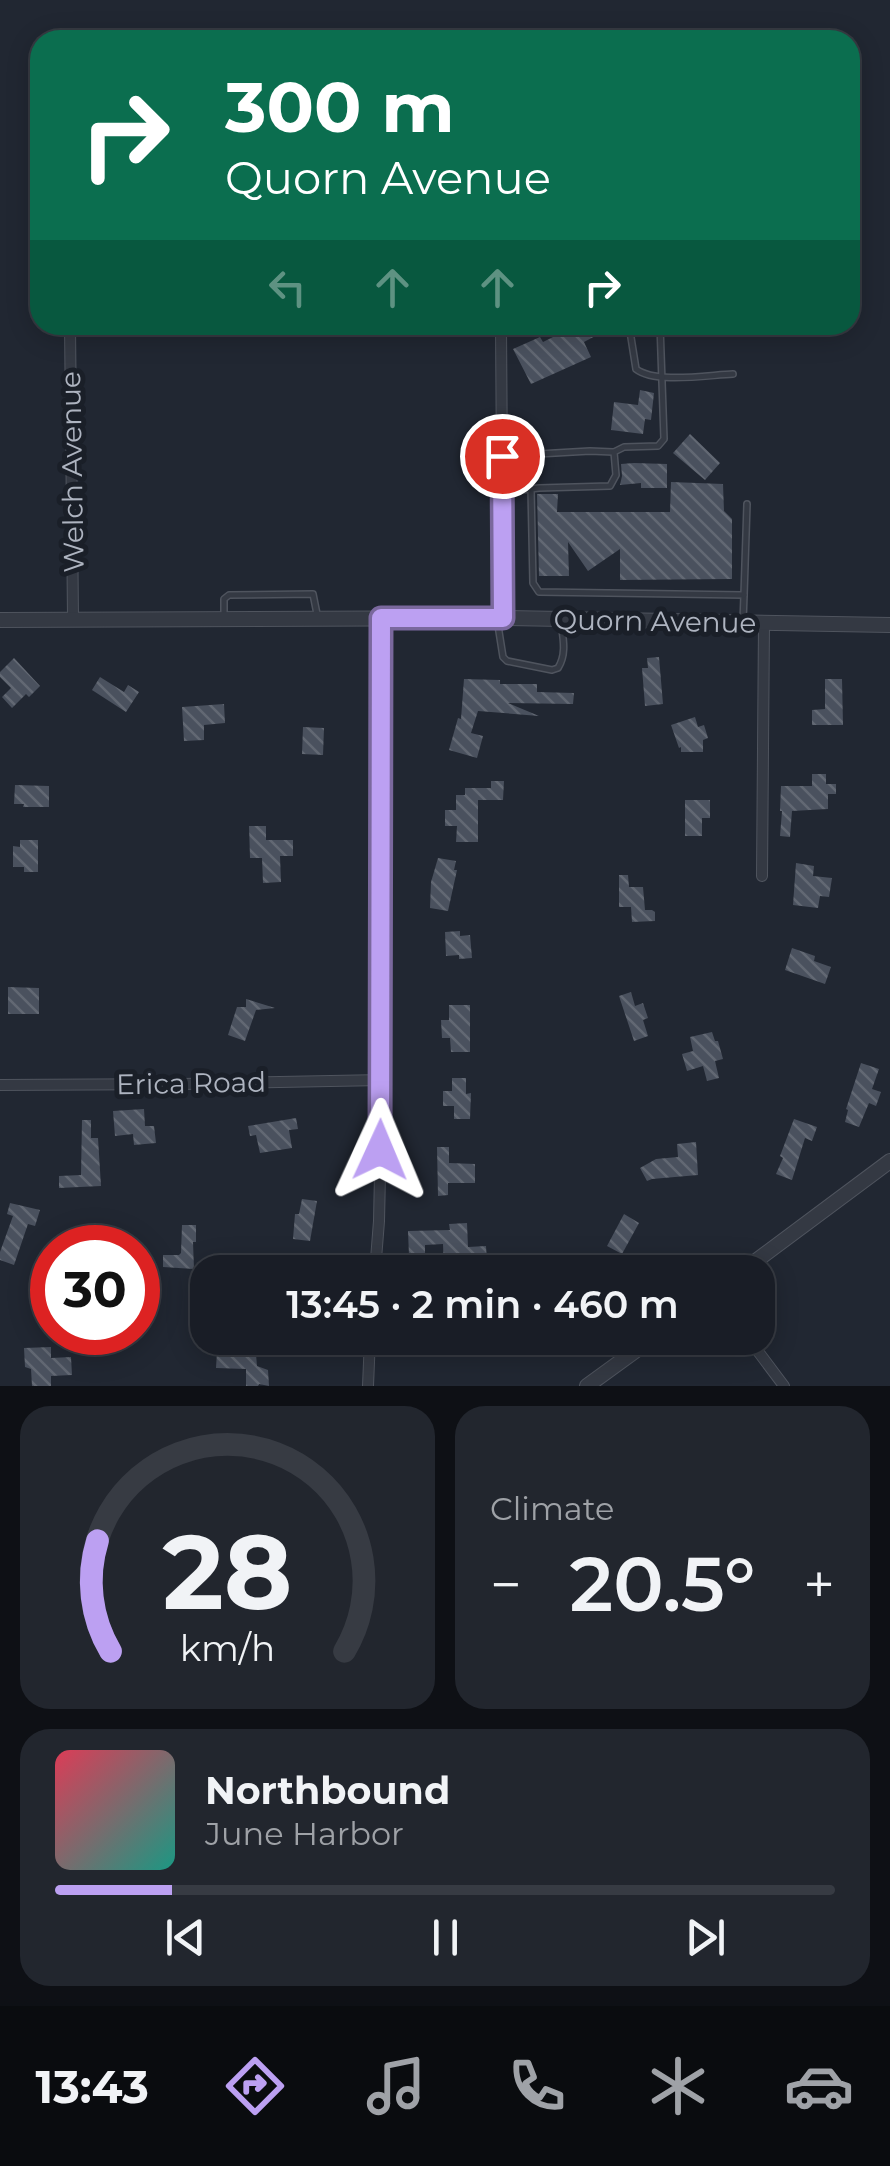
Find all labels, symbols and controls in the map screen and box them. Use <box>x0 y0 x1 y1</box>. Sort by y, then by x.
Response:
text: 300 m <box>225 64 455 150</box>
icon: right <box>60 70 190 200</box>
text: Quorn Avenue <box>225 150 551 205</box>
icon: left <box>260 260 315 315</box>
icon: ahead <box>365 260 420 315</box>
icon: ahead <box>470 260 525 315</box>
icon: right <box>575 260 630 315</box>
street label: Welch Avenue <box>53 371 91 573</box>
pin <box>460 414 545 499</box>
icon: arrive <box>475 429 530 484</box>
street label: Quorn Avenue <box>553 602 757 640</box>
street label: Erica Road <box>116 1065 266 1101</box>
position arrow <box>328 1098 432 1202</box>
speed limit sign: 30 <box>30 1225 160 1355</box>
text: 13:45 · 2 min · 460 m <box>286 1281 679 1328</box>
text: Climate <box>490 1489 614 1528</box>
text: 28 <box>162 1508 293 1635</box>
text: 20.5° <box>569 1538 756 1630</box>
text: − <box>490 1551 522 1618</box>
text: + <box>803 1551 835 1618</box>
text: km/h <box>180 1626 275 1670</box>
text: Northbound <box>205 1767 450 1814</box>
text: June Harbor <box>205 1814 404 1853</box>
icon: previous <box>158 1910 213 1965</box>
icon: pause <box>418 1910 473 1965</box>
icon: next <box>678 1910 733 1965</box>
icon: directions <box>220 2051 290 2121</box>
icon: music <box>361 2051 431 2121</box>
icon: phone <box>502 2051 572 2121</box>
icon: climate <box>643 2051 713 2121</box>
icon: car <box>784 2051 854 2121</box>
text: 13:43 <box>36 2059 149 2114</box>

